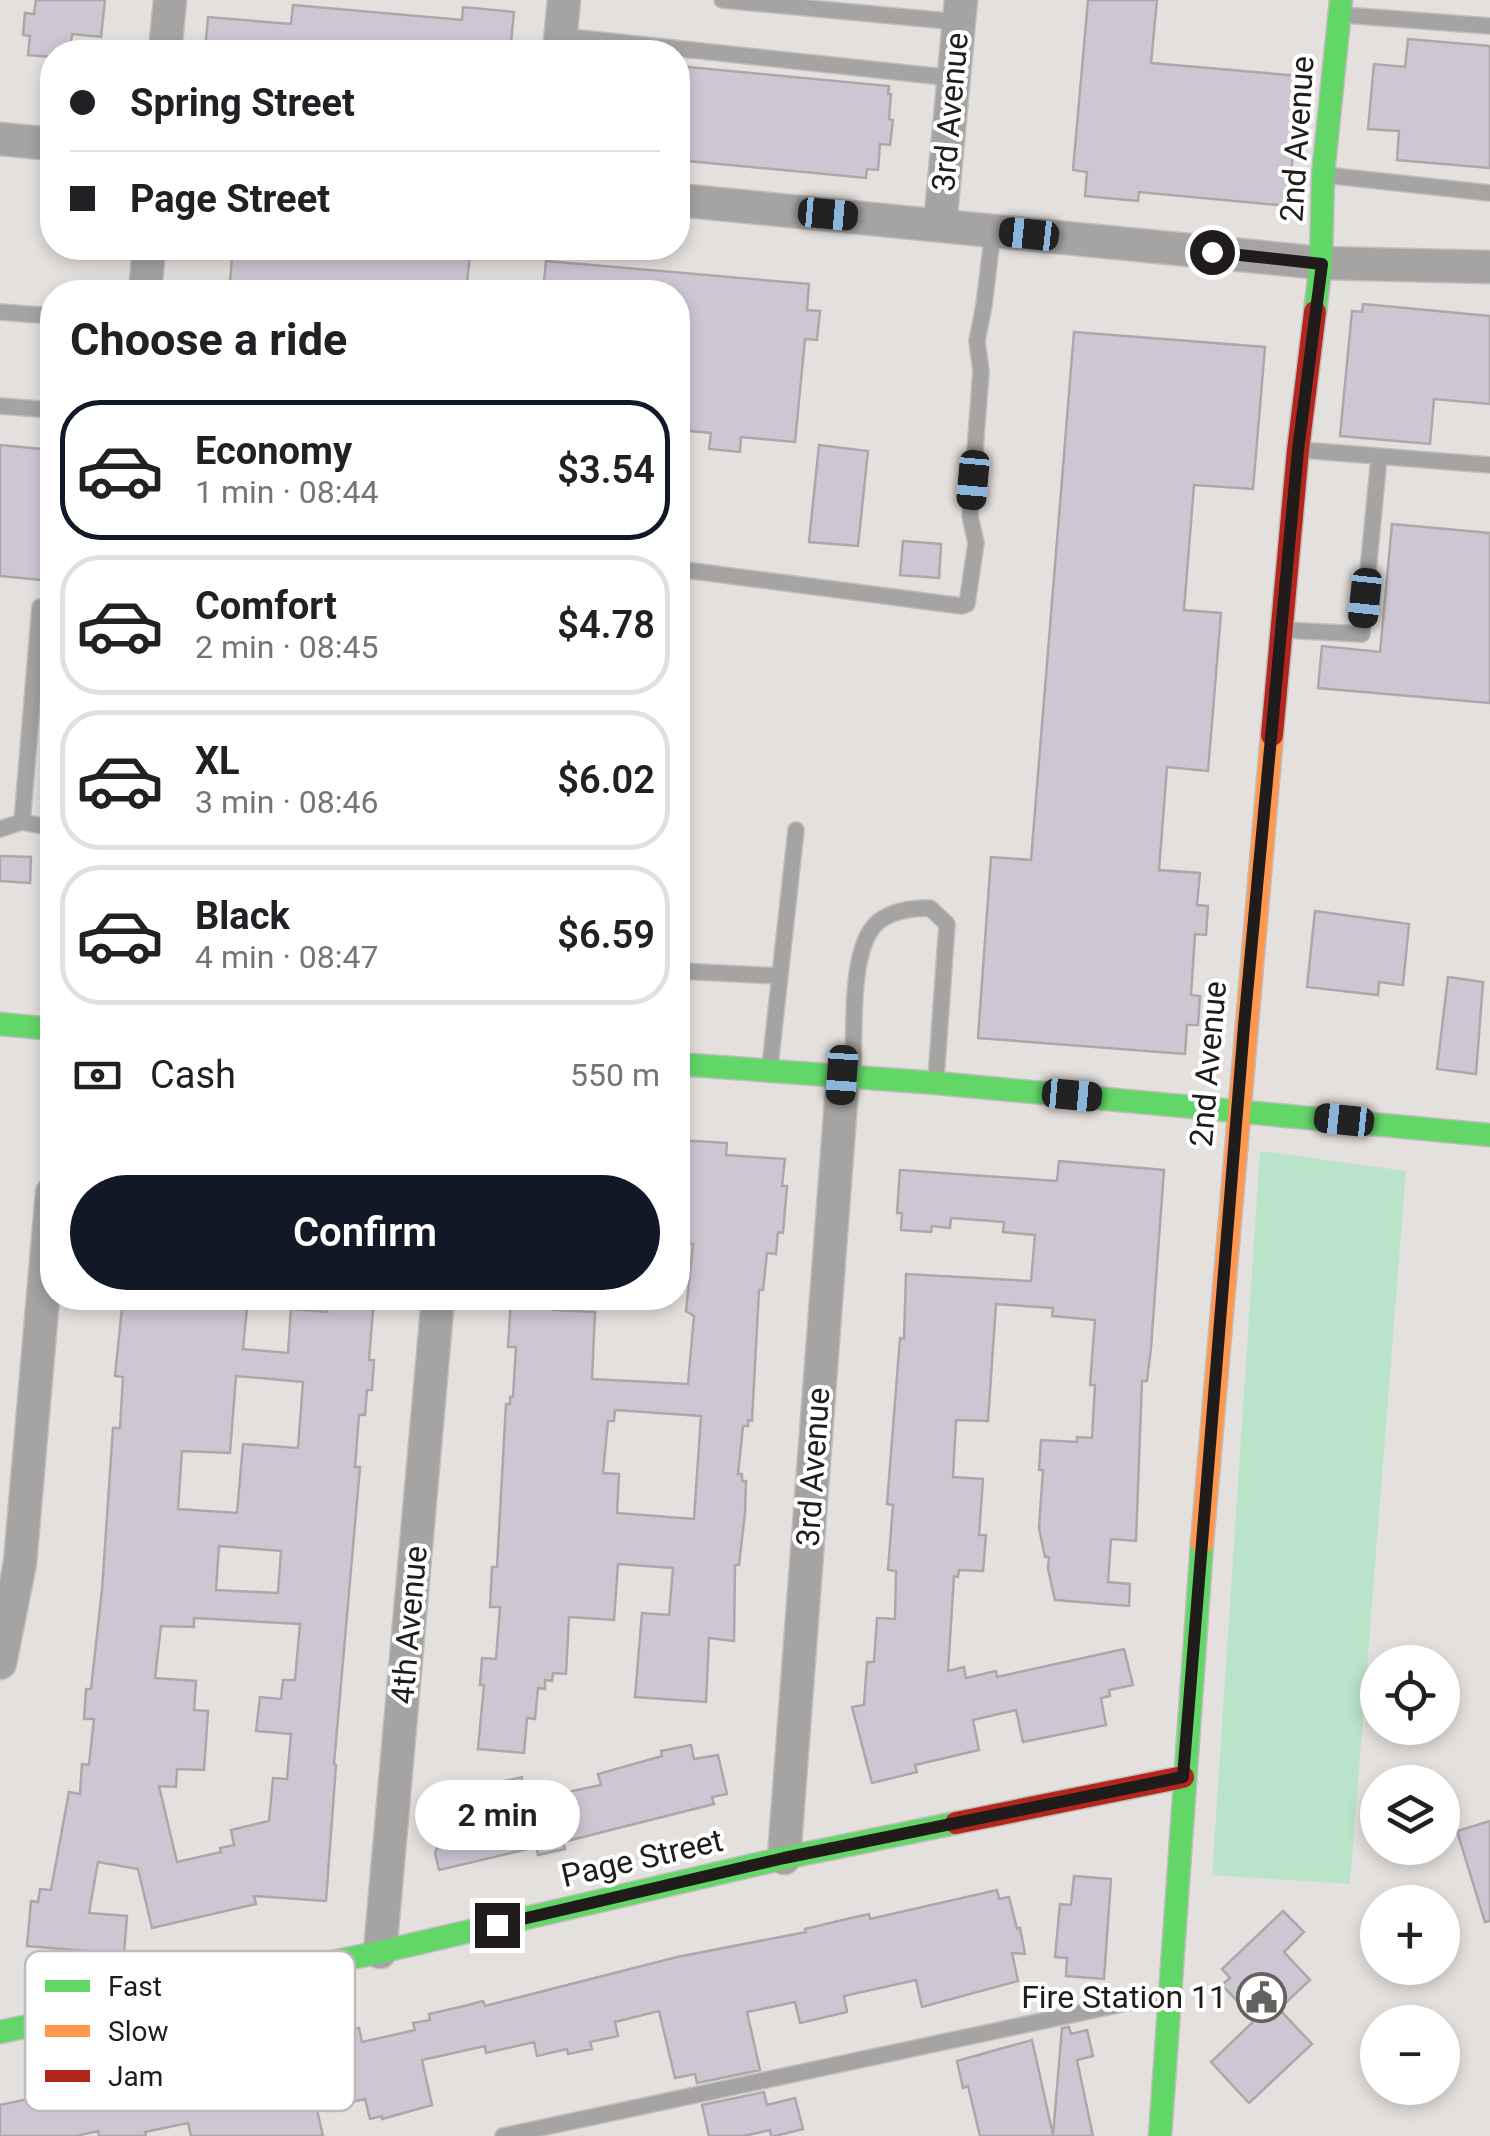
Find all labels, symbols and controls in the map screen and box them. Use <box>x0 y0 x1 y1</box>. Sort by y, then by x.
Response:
street label: 3rd Avenue <box>924 31 976 193</box>
street label: 2nd Avenue <box>1272 55 1322 223</box>
text: Spring Street <box>130 81 355 125</box>
text: Page Street <box>130 177 330 221</box>
car <box>797 196 859 232</box>
car <box>998 216 1060 252</box>
route start <box>1190 230 1235 275</box>
text: Choose a ride <box>70 313 347 366</box>
icon: car <box>75 425 165 515</box>
text: Economy <box>195 429 352 473</box>
text: $3.54 <box>557 448 655 492</box>
car <box>955 449 991 511</box>
text: 1 min · 08:44 <box>195 473 378 511</box>
car <box>1347 567 1383 629</box>
icon: car <box>75 580 165 670</box>
text: Comfort <box>195 584 337 628</box>
text: $4.78 <box>557 603 655 647</box>
text: 2 min · 08:45 <box>195 628 378 666</box>
icon: car <box>75 735 165 825</box>
text: XL <box>195 739 240 783</box>
text: $6.02 <box>557 758 655 802</box>
text: 3 min · 08:46 <box>195 783 378 821</box>
icon: car <box>75 890 165 980</box>
text: Black <box>195 894 290 938</box>
text: $6.59 <box>557 913 655 957</box>
text: 4 min · 08:47 <box>195 938 378 976</box>
street label: 2nd Avenue <box>1182 980 1234 1148</box>
car <box>825 1044 859 1106</box>
icon: cash <box>70 1048 125 1103</box>
text: Cash <box>150 1053 236 1097</box>
text: 550 m <box>570 1056 660 1094</box>
car <box>1041 1077 1103 1113</box>
car <box>1313 1102 1375 1138</box>
button: Confirm <box>70 1175 660 1290</box>
street label: 3rd Avenue <box>788 1386 838 1548</box>
street label: 4th Avenue <box>383 1544 435 1706</box>
map controls <box>1360 1645 1460 2105</box>
button: locate <box>1360 1645 1460 1745</box>
button: layers <box>1360 1765 1460 1865</box>
callout: 2 min <box>414 1780 580 1850</box>
text: 2 min <box>457 1796 538 1834</box>
street label: Page Street <box>557 1821 727 1895</box>
button: + <box>1360 1885 1460 1985</box>
route end <box>475 1903 520 1948</box>
legend <box>25 1951 355 2111</box>
text: Fast <box>108 1970 162 2003</box>
public building icon: Fire Station 11 <box>1236 1971 1288 2023</box>
place label: Fire Station 11 <box>1021 1978 1227 2016</box>
button: − <box>1360 2005 1460 2105</box>
text: Slow <box>108 2015 168 2048</box>
text: Jam <box>108 2060 163 2093</box>

